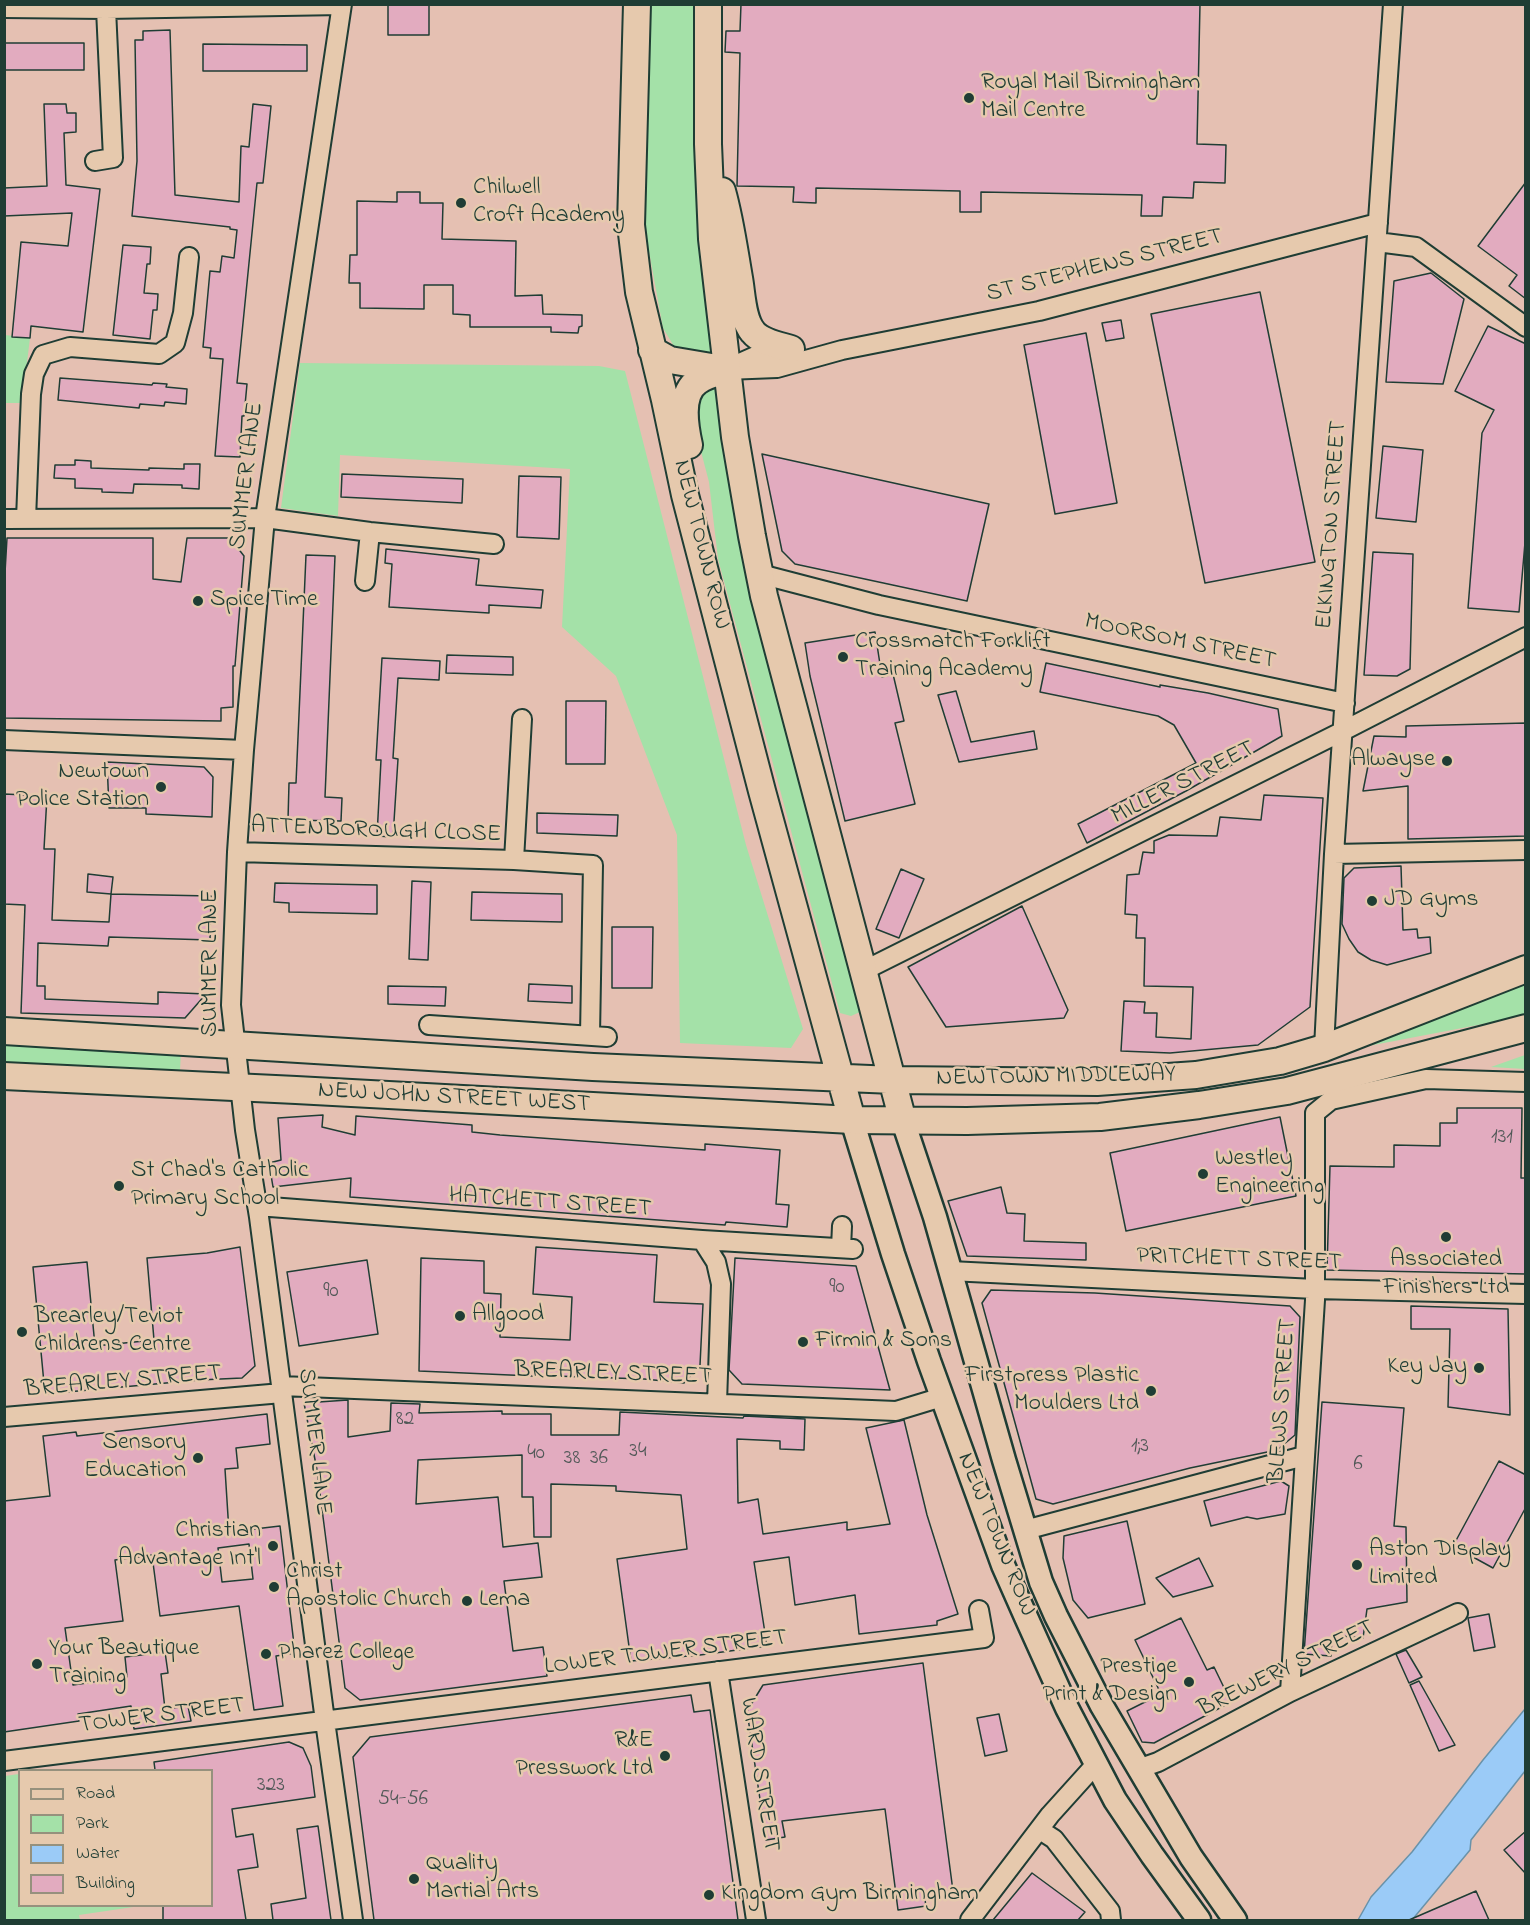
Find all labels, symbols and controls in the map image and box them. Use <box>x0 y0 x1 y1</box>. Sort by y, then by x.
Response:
place label: Royal Mail Birmingham Mail Centre <box>981 70 1200 126</box>
marker: Royal Mail Birmingham Mail Centre <box>962 91 976 105</box>
place label: Chilwell Croft Academy <box>473 175 625 231</box>
marker: Chilwell Croft Academy <box>454 196 468 210</box>
street label: ST STEPHENS STREET <box>984 224 1226 310</box>
street label: SUMMER LANE <box>225 401 271 551</box>
street label: ELKINGTON STREET <box>1311 420 1355 630</box>
street label: NEW TOWN ROW <box>665 457 735 633</box>
place label: Spice Time <box>210 587 318 615</box>
marker: Spice Time <box>191 594 205 608</box>
street label: MOORSOM STREET <box>1082 609 1278 677</box>
place label: Crossmatch Forklift Training Academy <box>855 629 1051 685</box>
marker: Crossmatch Forklift Training Academy <box>836 650 850 664</box>
street label: MILLER STREET <box>1107 736 1261 832</box>
place label: Alwayse <box>1351 747 1435 775</box>
marker: Alwayse <box>1440 754 1454 768</box>
place label: Newtown Police Station <box>16 759 149 815</box>
marker: Newtown Police Station <box>154 780 168 794</box>
street label: ATTENBOROUGH CLOSE <box>250 813 502 851</box>
place label: JD Gyms <box>1384 887 1479 915</box>
street label: SUMMER LANE <box>198 889 226 1037</box>
marker: JD Gyms <box>1365 894 1379 908</box>
street label: NEWTOWN MIDDLEWAY <box>936 1062 1176 1094</box>
street label: NEW JOHN STREET WEST <box>317 1077 591 1121</box>
house number: 131 <box>1491 1126 1513 1152</box>
place label: Westley Engineering <box>1215 1146 1324 1202</box>
place label: St Chad's Catholic Primary School <box>131 1158 309 1214</box>
marker: Westley Engineering <box>1196 1167 1210 1181</box>
marker: St Chad's Catholic Primary School <box>112 1179 126 1193</box>
street label: HATCHETT STREET <box>448 1183 652 1225</box>
marker: Associated Finishers Ltd <box>1439 1230 1453 1244</box>
street label: PRITCHETT STREET <box>1136 1243 1342 1279</box>
place label: Associated Finishers Ltd <box>1383 1247 1509 1303</box>
house number: 90 <box>829 1276 845 1302</box>
house number: 90 <box>323 1280 339 1306</box>
place label: Allgood <box>472 1302 544 1330</box>
place label: Brearley/Teviot Childrens Centre <box>34 1304 191 1360</box>
marker: Allgood <box>453 1309 467 1323</box>
street label: BLEWS STREET <box>1264 1318 1304 1484</box>
marker: Brearley/Teviot Childrens Centre <box>15 1325 29 1339</box>
place label: Firmin & Sons <box>815 1328 952 1356</box>
marker: Firmin & Sons <box>796 1335 810 1349</box>
place label: Key Jay <box>1387 1354 1467 1382</box>
street label: BREARLEY STREET <box>514 1357 712 1393</box>
street label: BREARLEY STREET <box>23 1360 223 1406</box>
marker: Key Jay <box>1472 1361 1486 1375</box>
place label: Firstpress Plastic Moulders Ltd <box>965 1363 1139 1419</box>
street label: SUMMER LANE <box>290 1367 336 1517</box>
marker: Firstpress Plastic Moulders Ltd <box>1144 1384 1158 1398</box>
house number: 82 <box>396 1408 414 1434</box>
place label: Sensory Education <box>84 1430 186 1486</box>
house number: 1;3 <box>1131 1435 1149 1461</box>
house number: 34 <box>629 1440 647 1466</box>
house number: 40 <box>527 1442 545 1468</box>
house number: 38 <box>564 1447 580 1473</box>
house number: 36 <box>590 1447 608 1473</box>
street label: NEW TOWN ROW <box>949 1449 1041 1621</box>
marker: Sensory Education <box>191 1451 205 1465</box>
house number: 6 <box>1353 1453 1363 1479</box>
place label: Christian Advantage Int'l <box>118 1518 261 1574</box>
place label: Aston Display Limited <box>1369 1537 1511 1593</box>
marker: Christian Advantage Int'l <box>266 1539 280 1553</box>
marker: Aston Display Limited <box>1350 1558 1364 1572</box>
place label: Christ Apostolic Church <box>286 1559 451 1615</box>
marker: Christ Apostolic Church <box>267 1580 281 1594</box>
place label: Lema <box>479 1587 530 1615</box>
marker: Lema <box>460 1594 474 1608</box>
street label: BREWERY STREET <box>1194 1615 1380 1725</box>
street label: LOWER TOWER STREET <box>543 1625 789 1683</box>
place label: Your Beautique Training <box>49 1636 199 1692</box>
place label: Pharez College <box>278 1640 414 1668</box>
marker: Pharez College <box>259 1647 273 1661</box>
place label: Prestige Print & Design <box>1042 1654 1177 1710</box>
marker: Your Beautique Training <box>30 1657 44 1671</box>
marker: Prestige Print & Design <box>1182 1675 1196 1689</box>
street label: TOWER STREET <box>77 1693 247 1741</box>
street label: WARD STREET <box>732 1696 784 1854</box>
place label: R&E Presswork Ltd <box>516 1728 653 1784</box>
marker: R&E Presswork Ltd <box>658 1749 672 1763</box>
legend <box>18 1769 213 1907</box>
house number: 323 <box>257 1774 285 1800</box>
text: Road <box>76 1781 115 1807</box>
house number: 54-56 <box>378 1788 428 1814</box>
text: Park <box>76 1811 109 1837</box>
text: Water <box>76 1841 119 1867</box>
place label: Quality Martial Arts <box>426 1851 539 1907</box>
text: Building <box>76 1871 135 1897</box>
marker: Quality Martial Arts <box>407 1872 421 1886</box>
place label: Kingdom Gym Birmingham <box>721 1881 979 1909</box>
marker: Kingdom Gym Birmingham <box>702 1888 716 1902</box>

